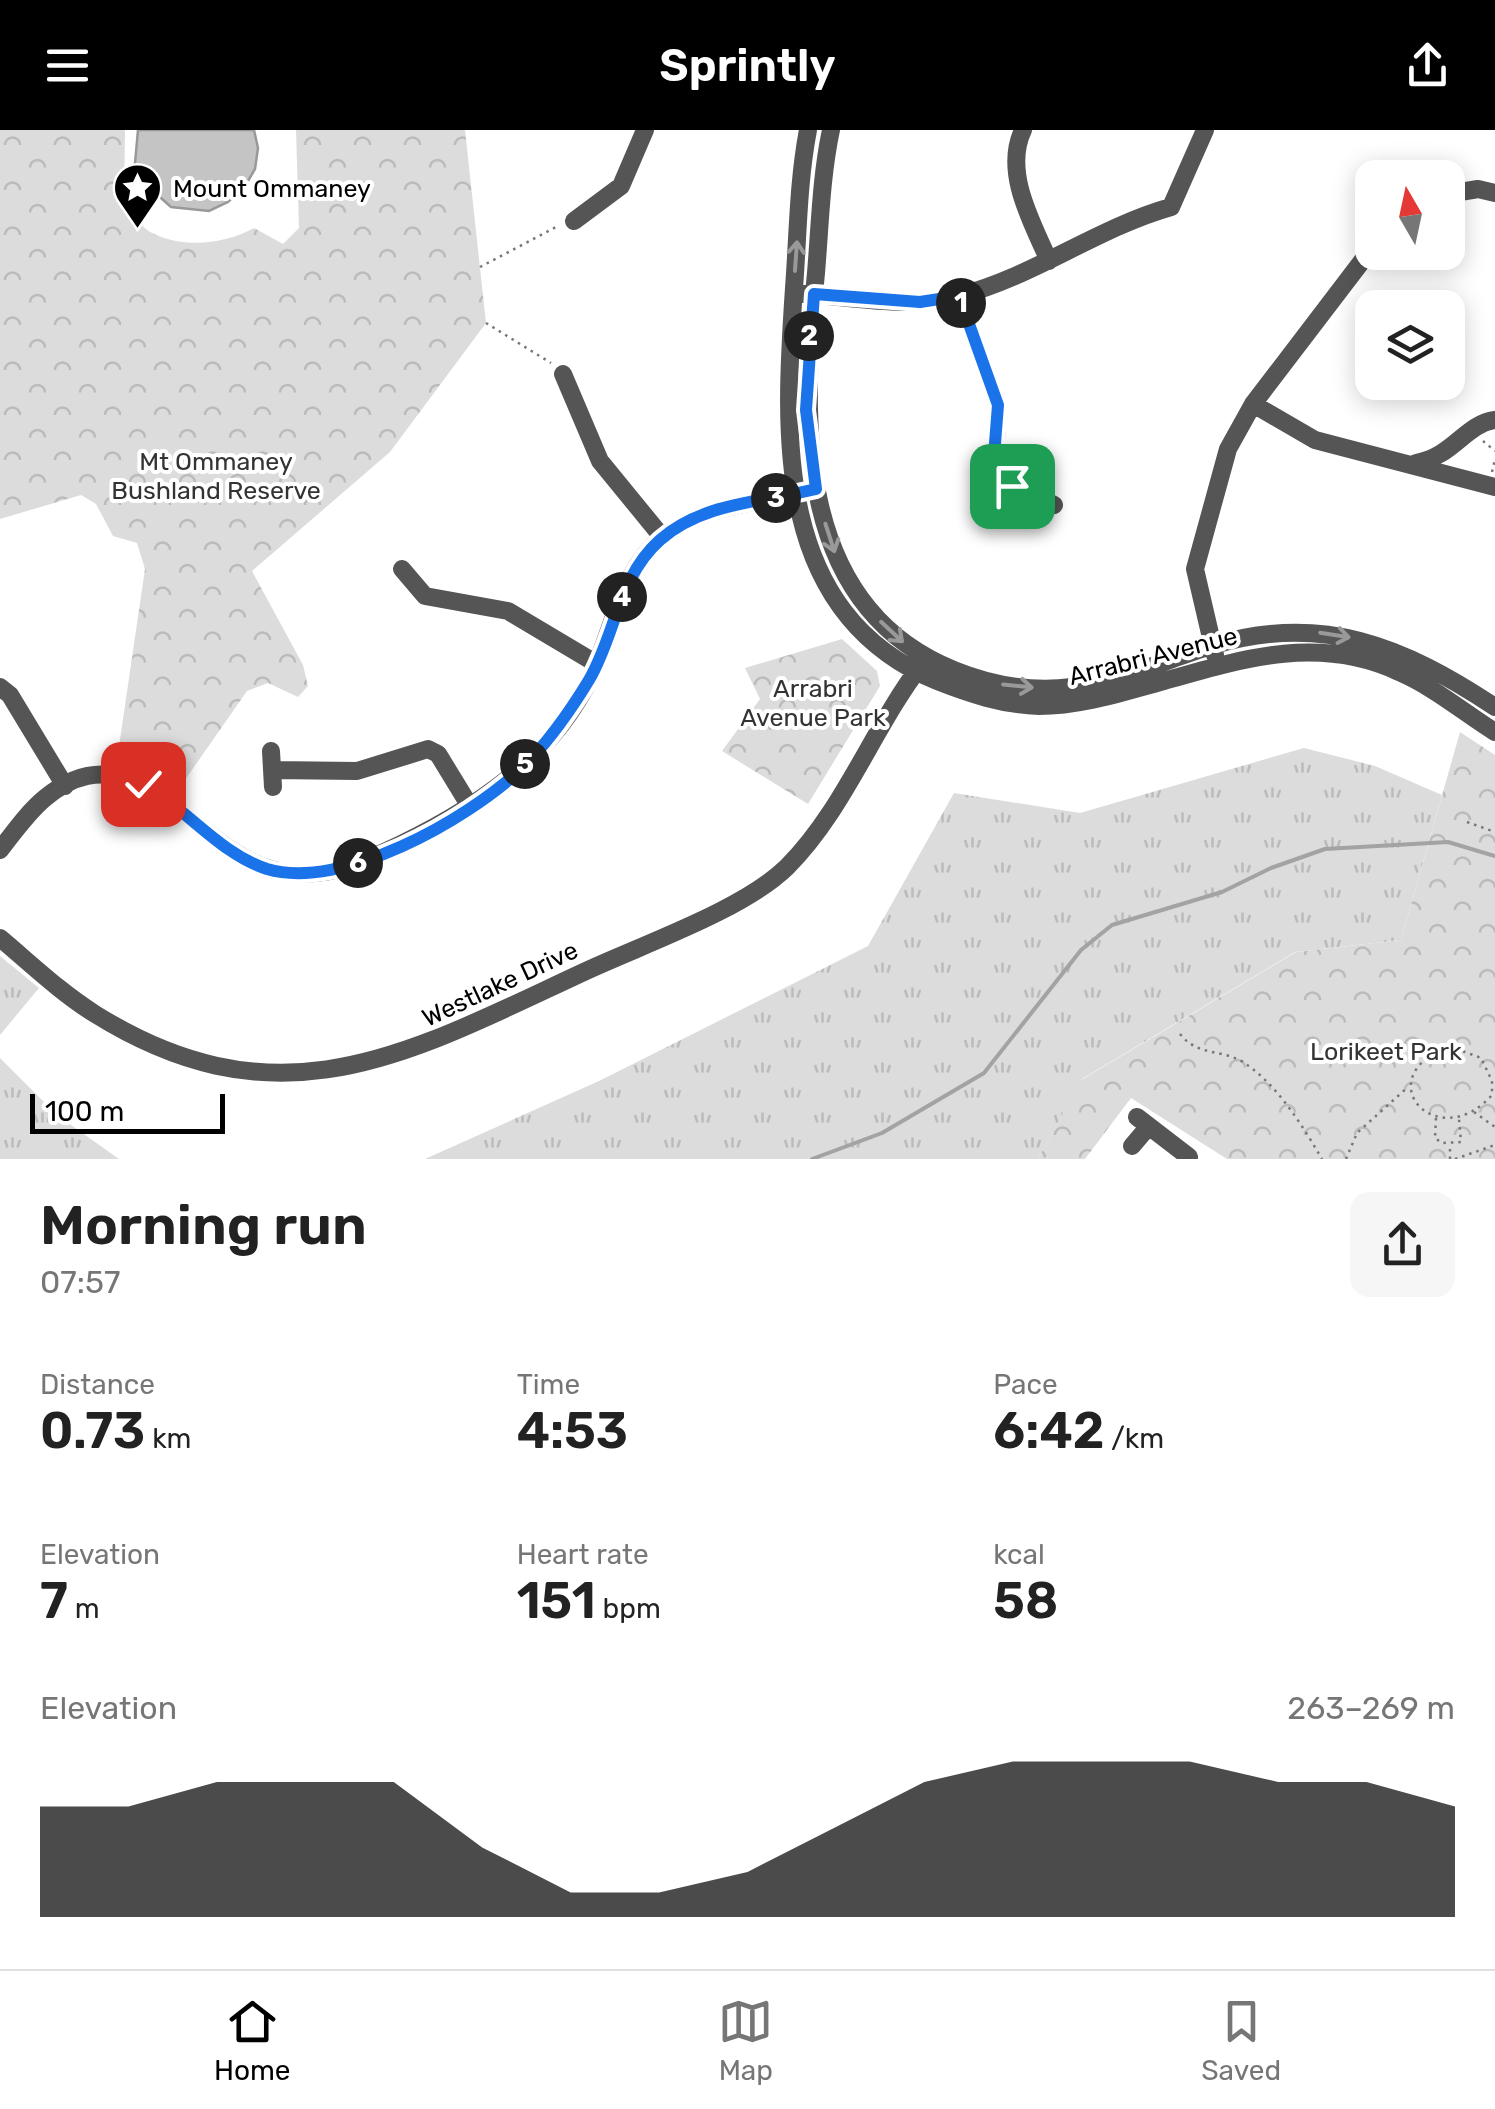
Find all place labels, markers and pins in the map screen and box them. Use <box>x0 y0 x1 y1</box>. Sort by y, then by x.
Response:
place icon: Mount Ommaney <box>112 162 164 230</box>
place label: Mount Ommaney <box>173 174 371 203</box>
pin: 1 <box>936 278 986 328</box>
pin: 2 <box>784 311 834 361</box>
pin <box>970 444 1055 529</box>
pin: 3 <box>751 473 801 523</box>
pin: 4 <box>597 572 647 622</box>
pin: 5 <box>500 739 550 789</box>
pin <box>101 742 186 827</box>
pin: 6 <box>333 838 383 888</box>

